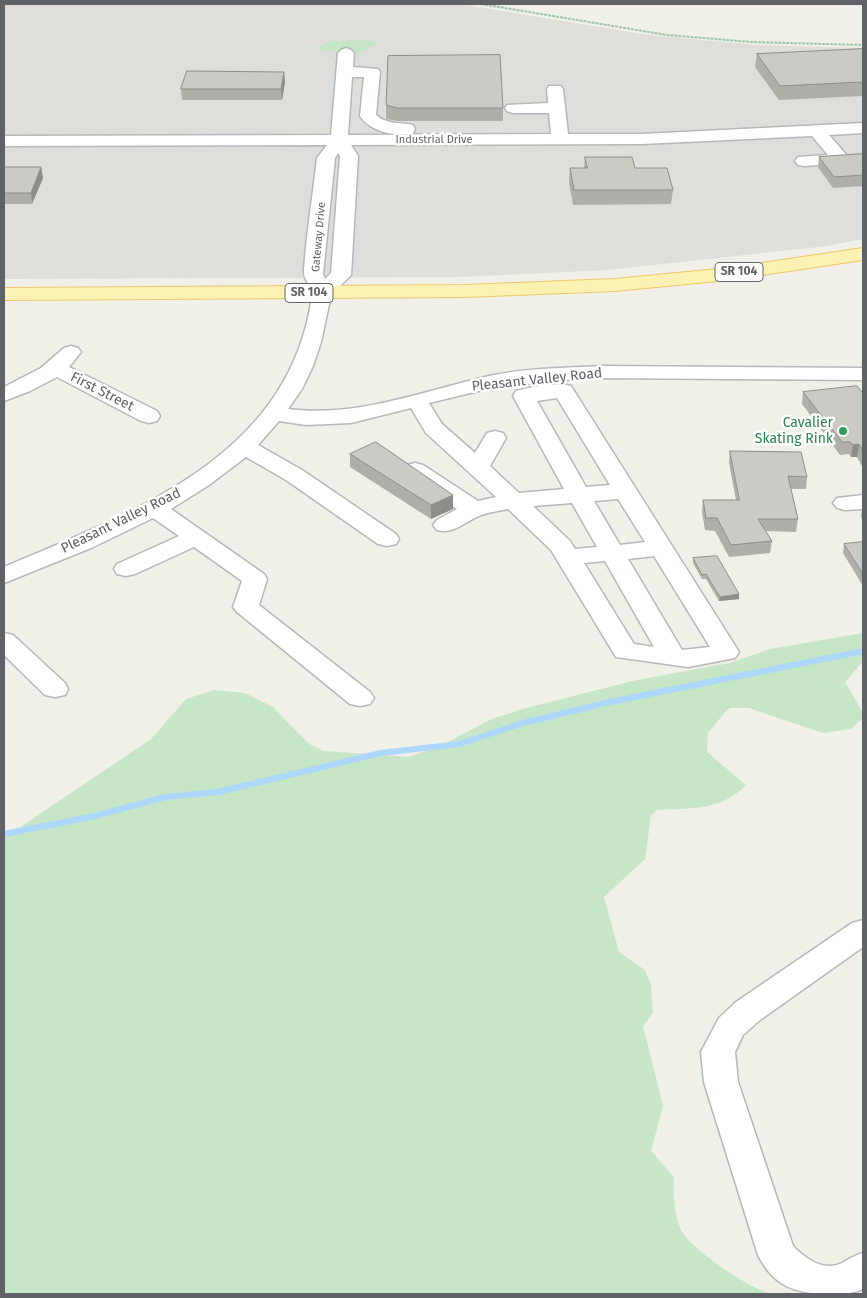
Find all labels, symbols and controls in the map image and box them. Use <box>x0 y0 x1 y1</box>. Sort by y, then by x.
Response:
street label: Industrial Drive <box>396 133 472 147</box>
street label: Gateway Drive <box>309 201 329 273</box>
road number: SR 104 <box>715 262 763 282</box>
road number: SR 104 <box>285 284 333 302</box>
street label: Pleasant Valley Road <box>471 365 603 395</box>
street label: First Street <box>68 369 136 415</box>
place label: Cavalier Skating Rink <box>755 415 833 448</box>
marker: Cavalier Skating Rink <box>837 425 849 437</box>
street label: Pleasant Valley Road <box>58 485 184 557</box>

